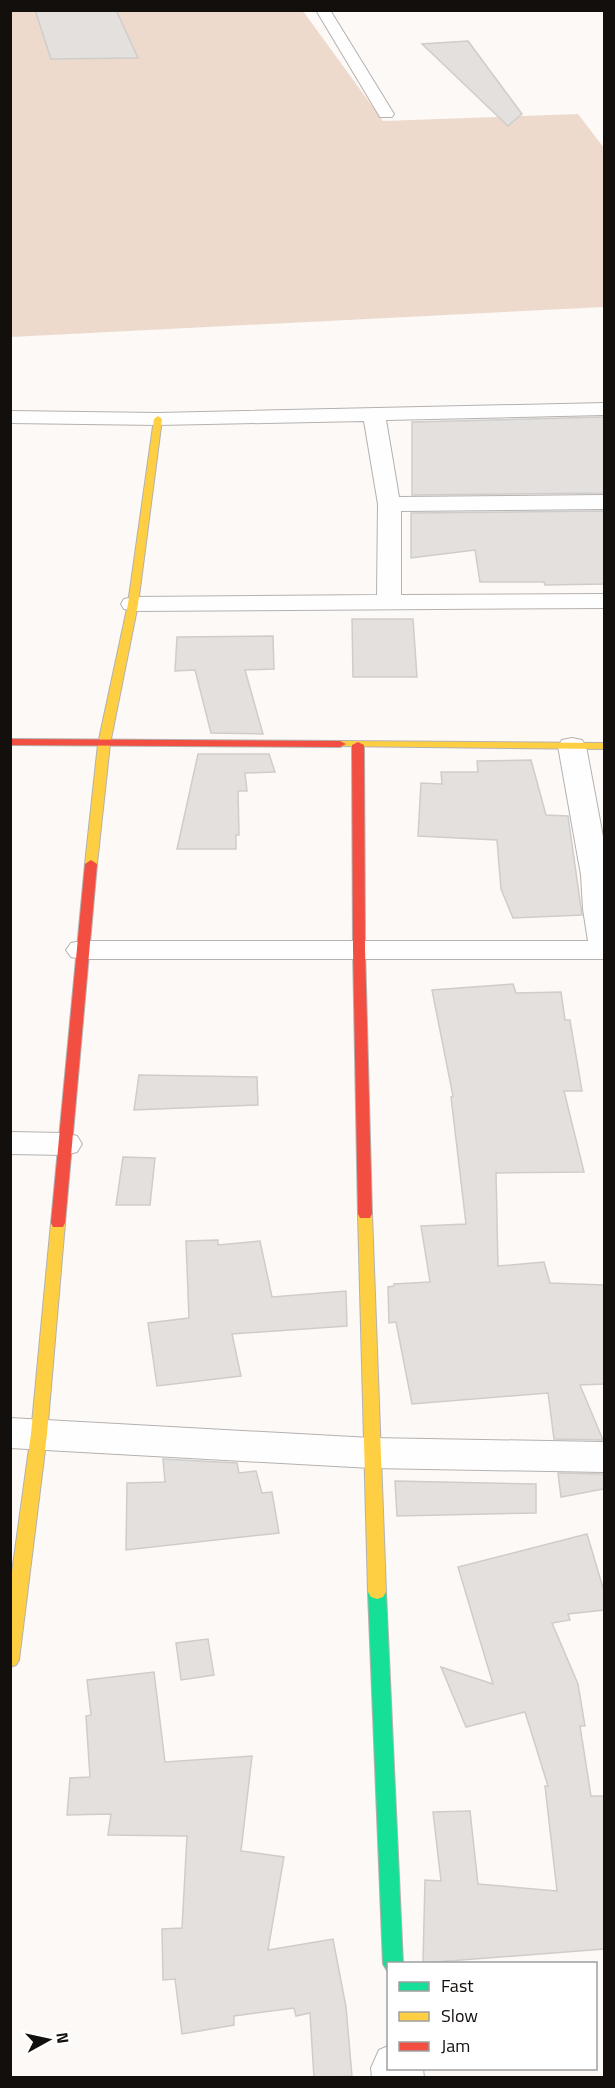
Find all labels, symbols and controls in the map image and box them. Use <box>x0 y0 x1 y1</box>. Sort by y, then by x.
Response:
legend <box>387 1962 597 2070</box>
text: Fast <box>441 1972 474 1999</box>
text: Slow <box>441 2002 478 2029</box>
north arrow <box>18 2010 78 2070</box>
text: N <box>50 2031 76 2045</box>
text: Jam <box>441 2032 470 2059</box>

